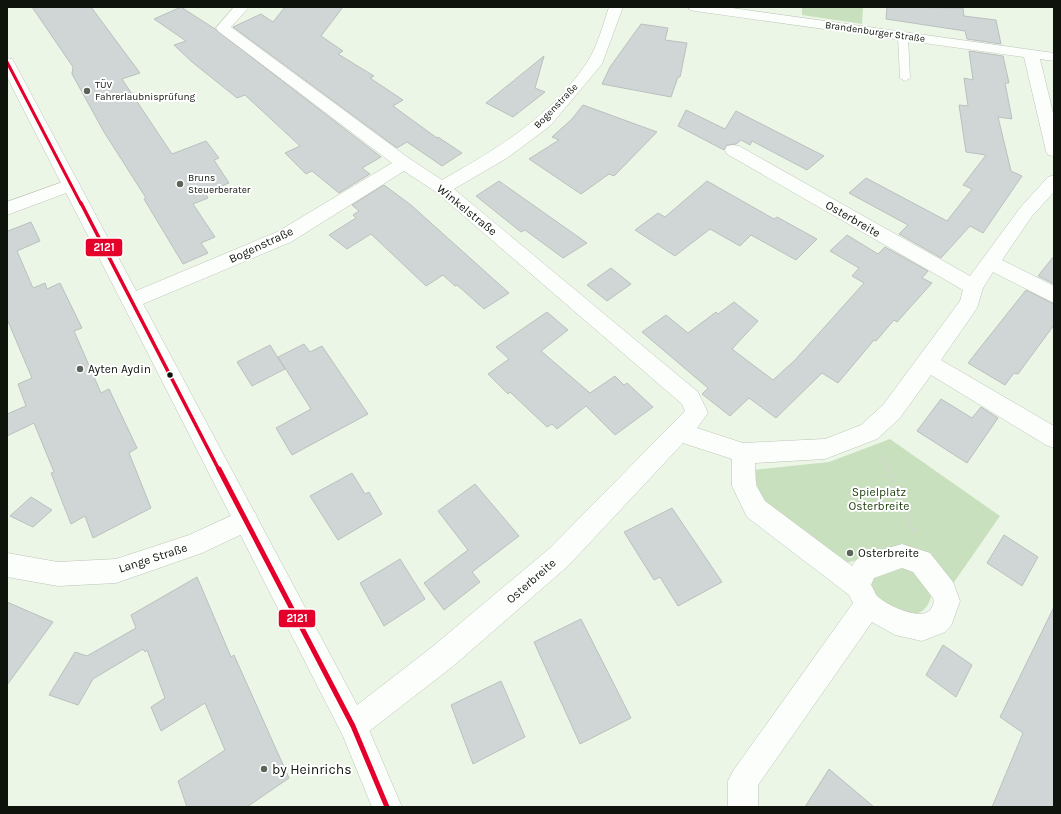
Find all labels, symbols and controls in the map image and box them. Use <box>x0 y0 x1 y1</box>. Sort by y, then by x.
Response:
street label: Brandenburger Straße <box>824 19 926 45</box>
place label: TÜV Fahrerlaubnisprüfung <box>95 79 195 103</box>
street label: Bogenstraße <box>532 81 580 131</box>
marker: TÜV Fahrerlaubnisprüfung <box>82 86 92 96</box>
place label: Bruns Steuerberater <box>188 172 251 196</box>
marker: Bruns Steuerberater <box>175 179 185 189</box>
street label: Winkelstraße <box>434 182 500 238</box>
street label: Osterbreite <box>823 198 883 240</box>
street label: Bogenstraße <box>227 224 295 266</box>
line badge: 2121 <box>85 238 123 257</box>
text: 2121 <box>93 241 115 254</box>
place label: Ayten Aydin <box>88 362 151 376</box>
marker: Ayten Aydin <box>75 364 85 374</box>
unlabelled marker <box>165 370 175 380</box>
park label: Spielplatz Osterbreite <box>849 485 909 513</box>
street label: Lange Straße <box>117 540 189 576</box>
place label: Osterbreite <box>858 546 919 560</box>
marker: Osterbreite <box>845 548 855 558</box>
street label: Osterbreite <box>503 556 559 606</box>
line badge: 2121 <box>278 609 316 628</box>
text: 2121 <box>286 612 308 625</box>
place label: by Heinrichs <box>272 761 352 778</box>
marker: by Heinrichs <box>259 764 269 774</box>

